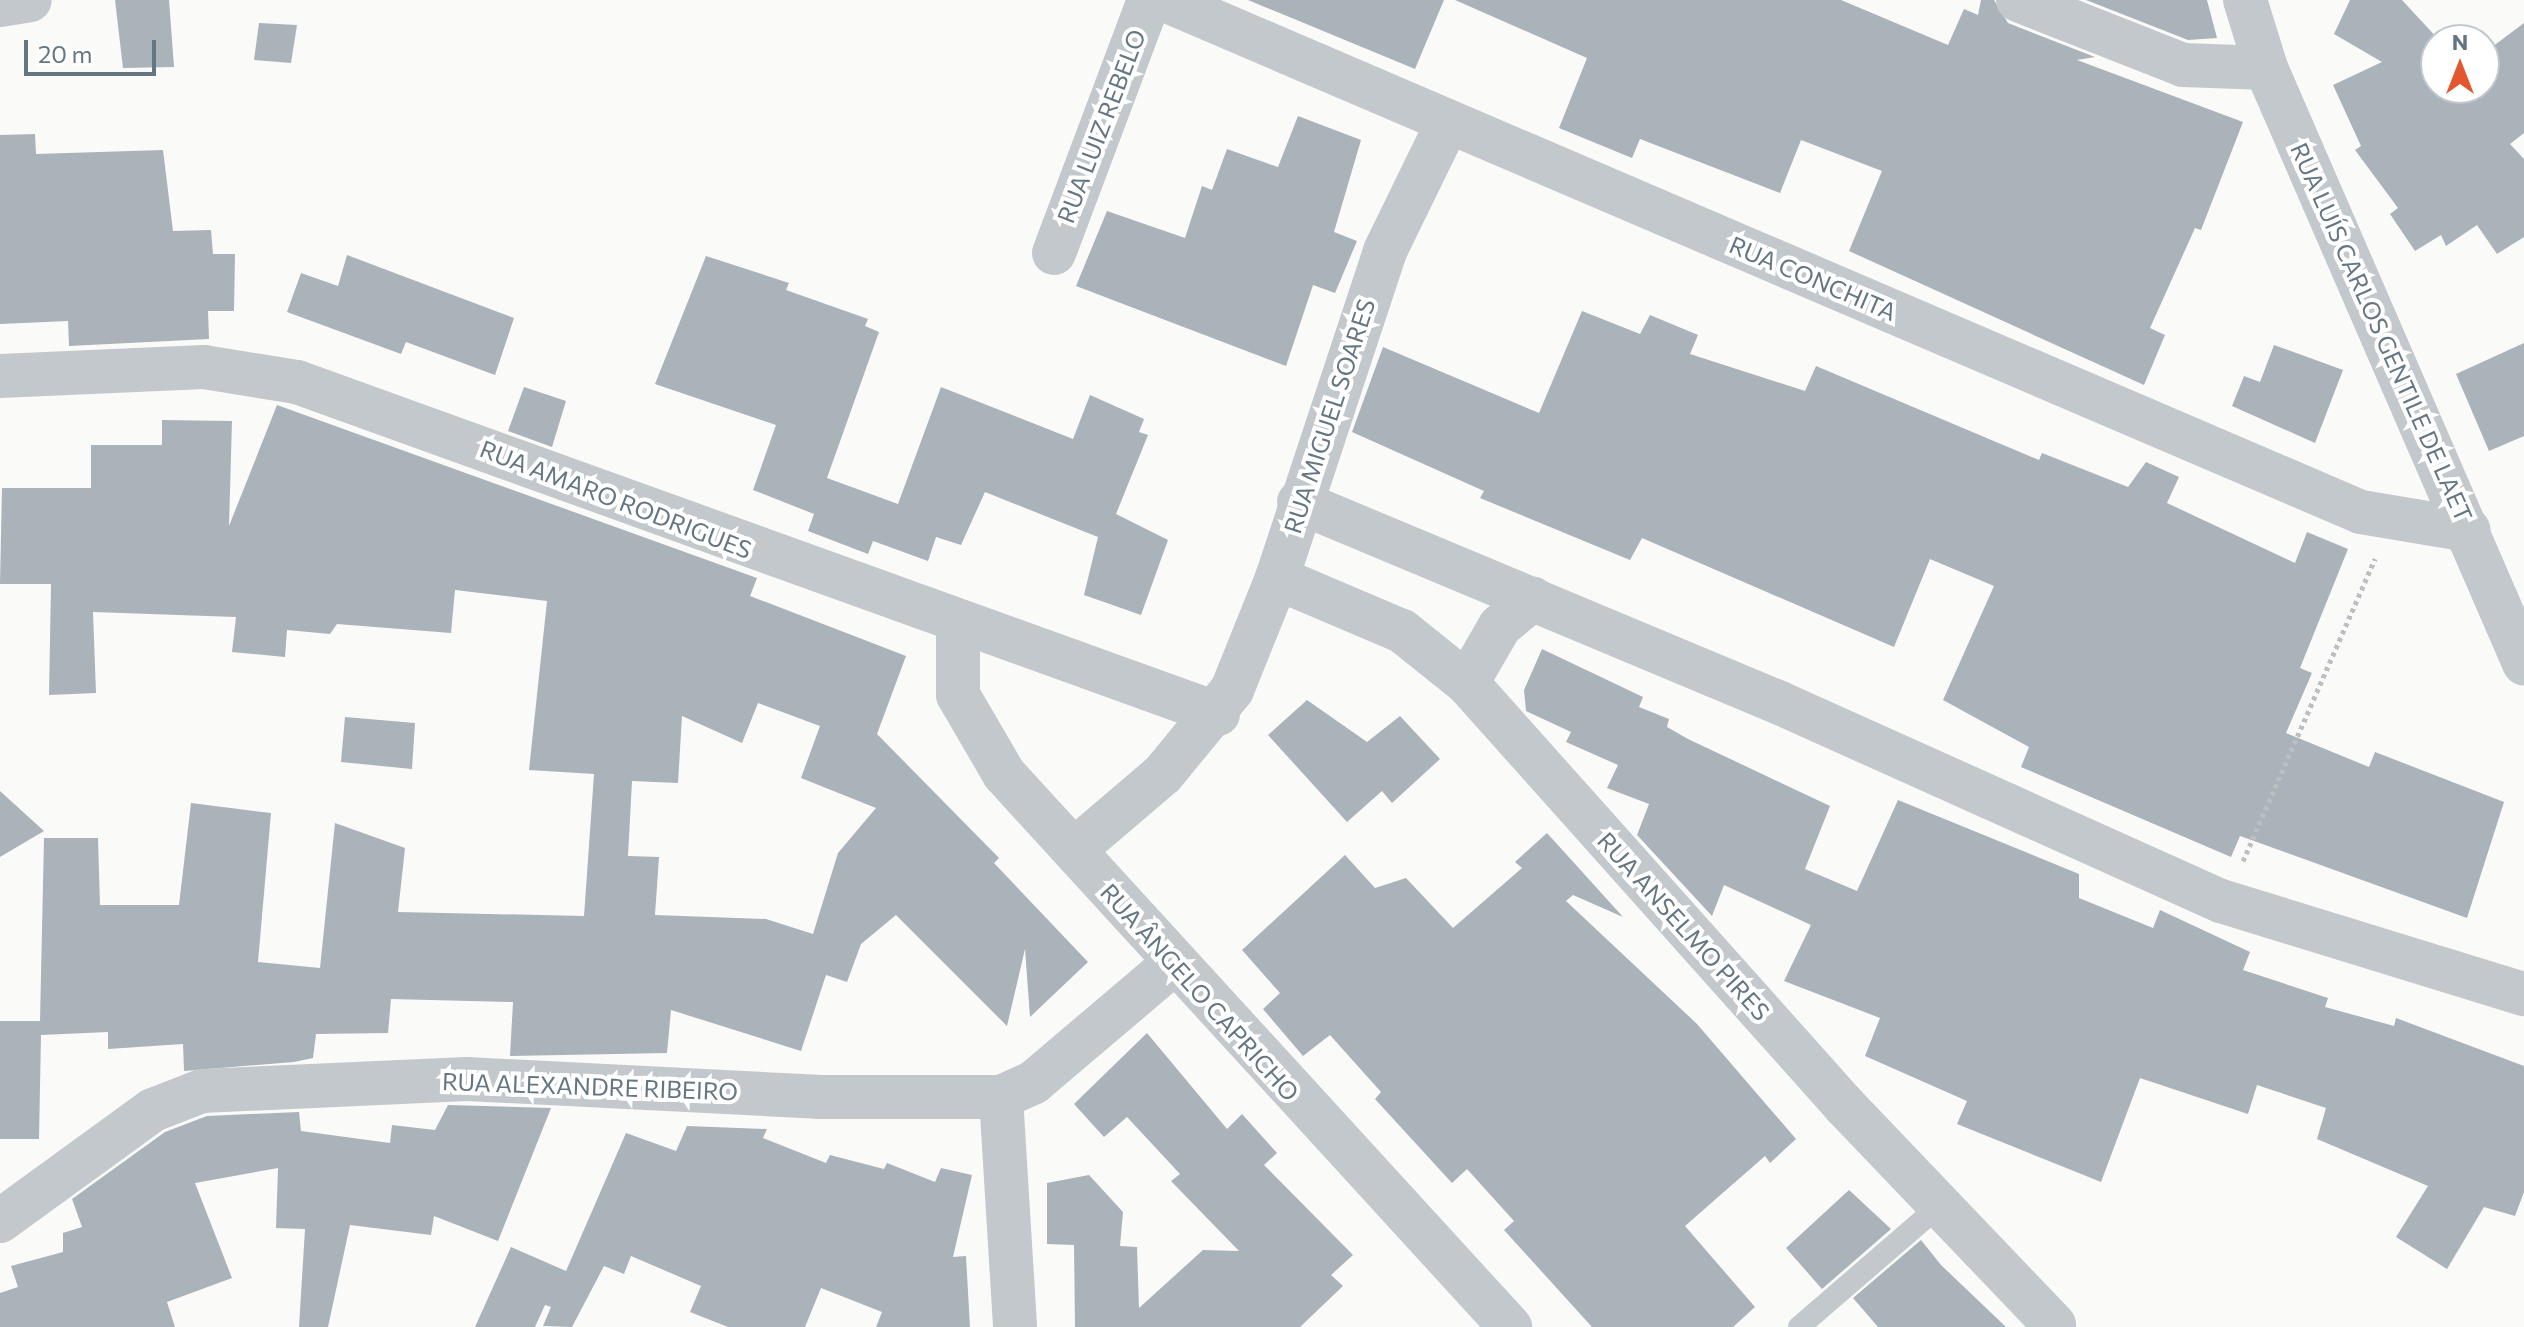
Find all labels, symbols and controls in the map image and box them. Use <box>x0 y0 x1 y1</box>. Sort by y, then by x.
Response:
scale bar <box>28 24 160 74</box>
north arrow <box>2420 24 2500 104</box>
street label: RUA LUIZ REBELO <box>1051 25 1151 227</box>
text: N <box>2452 28 2468 55</box>
text: 20 m <box>38 39 92 68</box>
street label: RUA LUÍS CARLOS GENTILE DE LAET <box>2285 138 2479 526</box>
street label: RUA CONCHITA <box>1725 230 1901 326</box>
street label: RUA MIGUEL SOARES <box>1277 295 1381 537</box>
street label: RUA AMARO RODRIGUES <box>476 434 756 564</box>
street label: RUA ANSELMO PIRES <box>1592 826 1776 1026</box>
street label: RUA ÂNGELO CAPRICHO <box>1095 877 1305 1107</box>
street label: RUA ALEXANDRE RIBEIRO <box>441 1066 739 1106</box>

